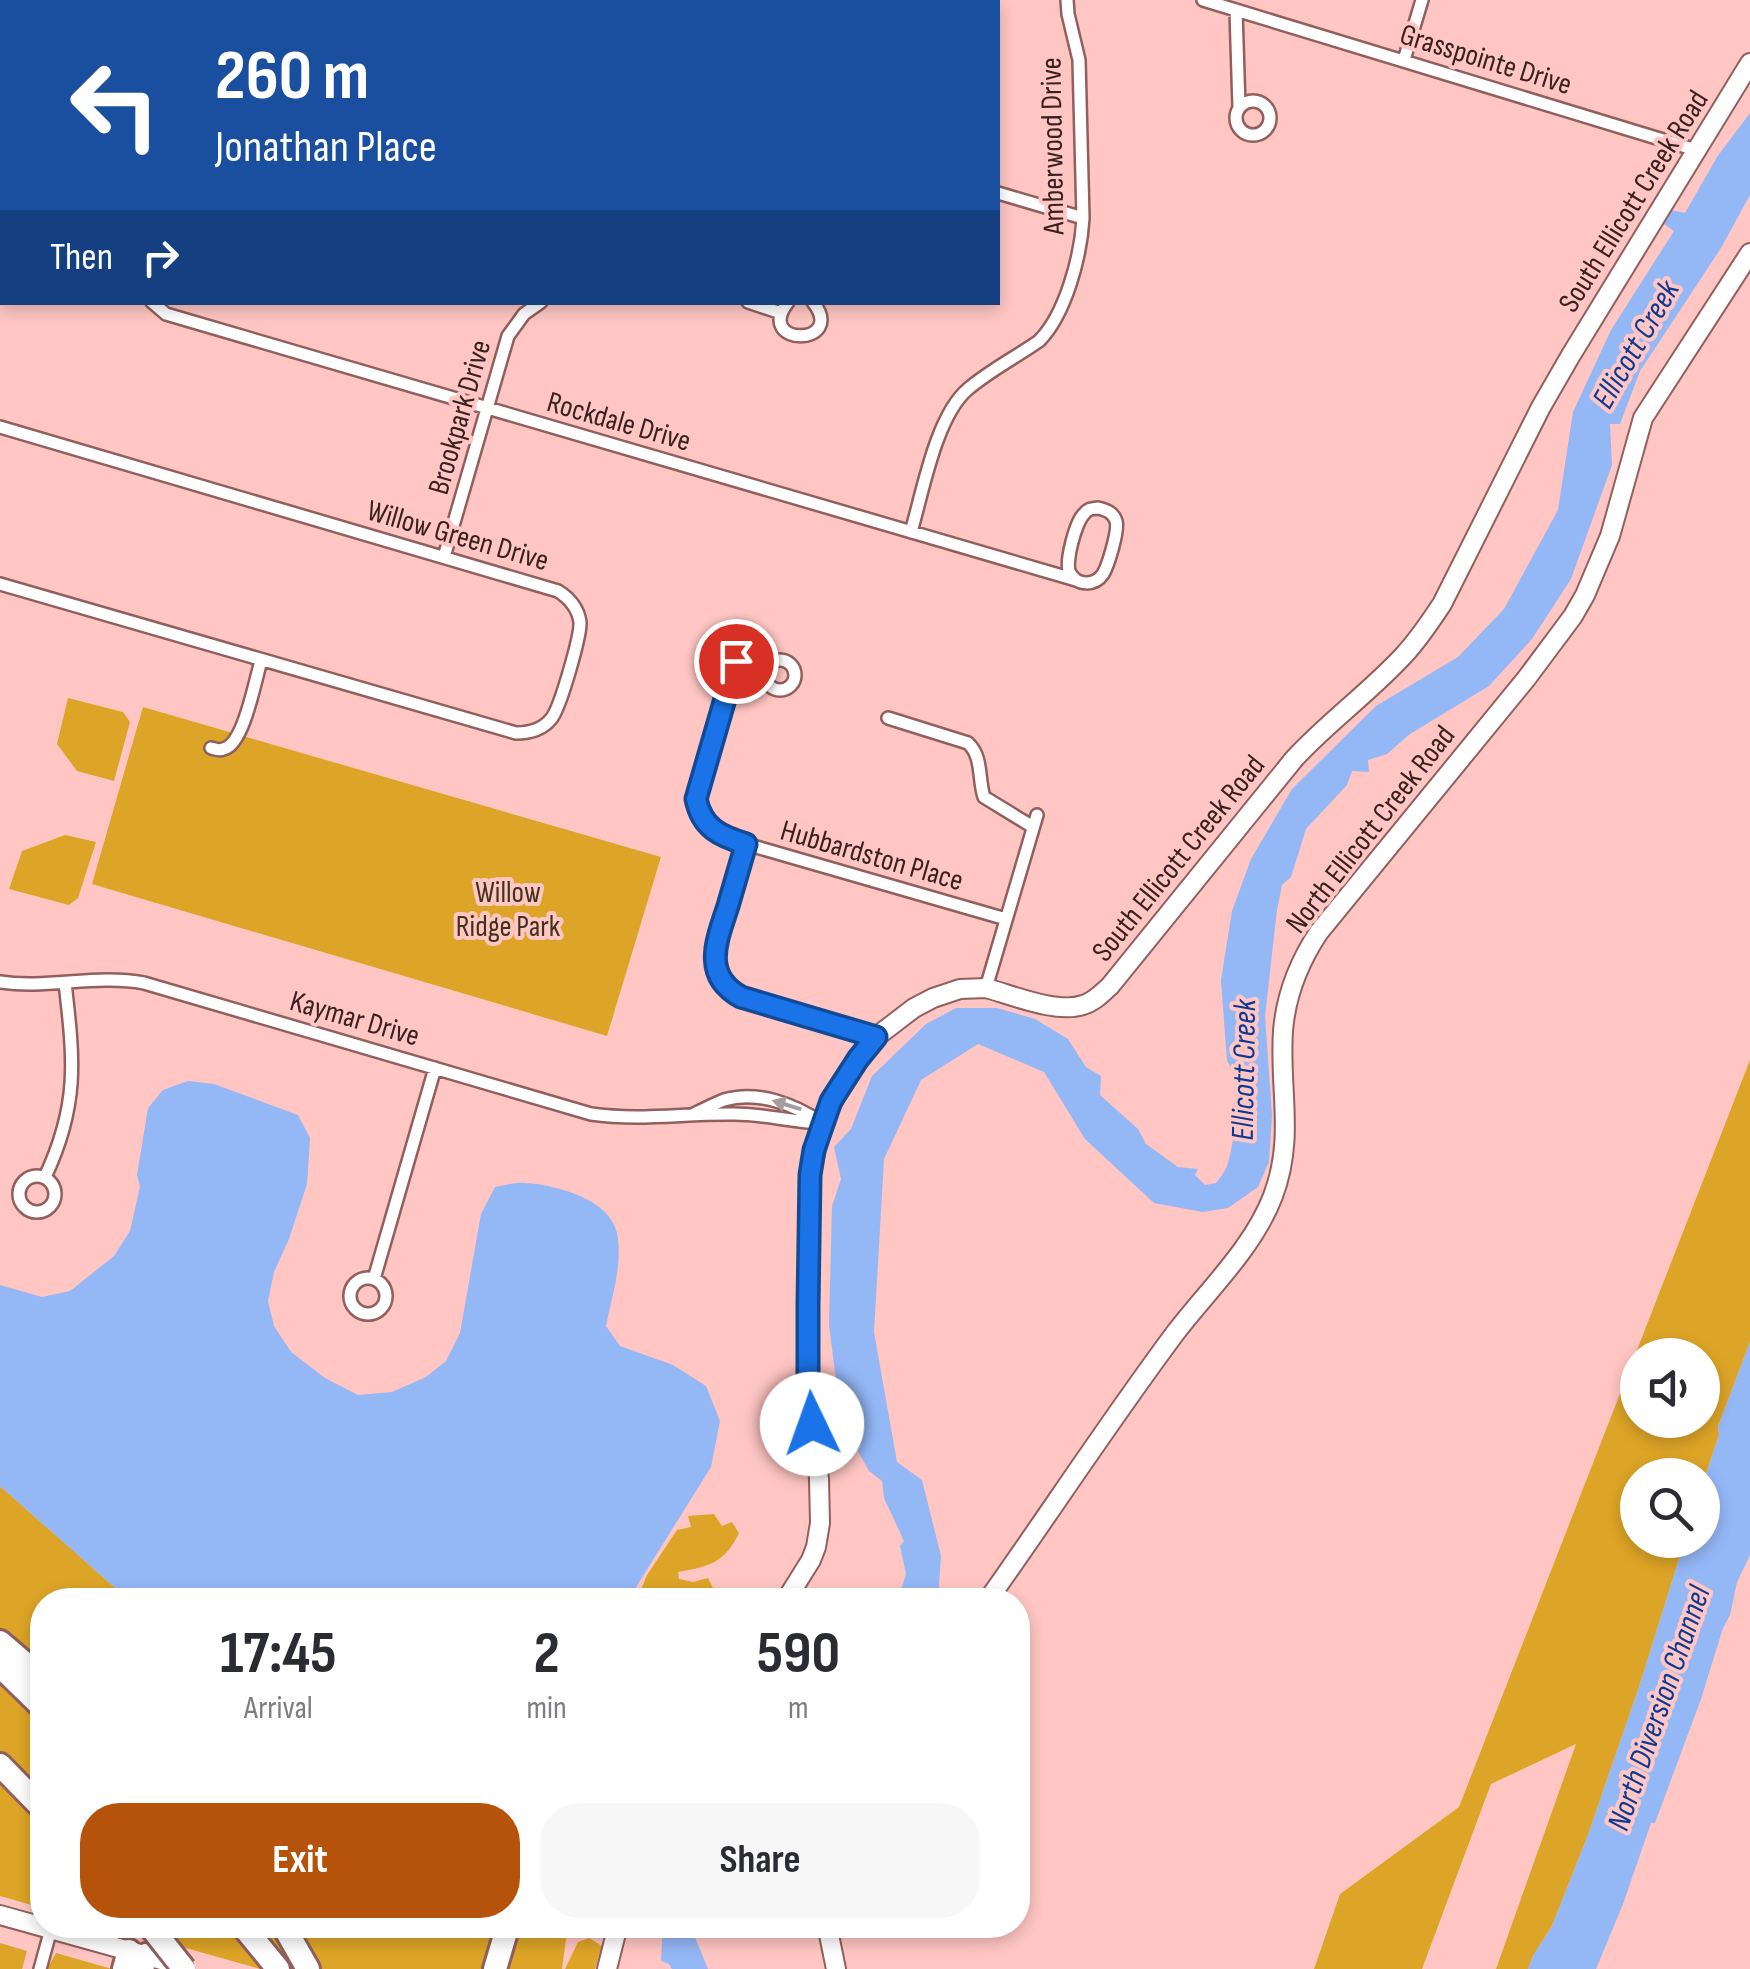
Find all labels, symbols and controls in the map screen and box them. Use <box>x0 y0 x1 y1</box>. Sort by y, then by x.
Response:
street label: Grasspointe Drive <box>1396 17 1576 103</box>
text: 260 m <box>215 35 369 119</box>
icon: left <box>50 40 180 170</box>
street label: Amberwood Drive <box>1033 57 1073 236</box>
street label: South Ellicott Creek Road <box>1551 84 1717 319</box>
text: Jonathan Place <box>215 120 437 175</box>
icon: right <box>133 230 188 285</box>
text: Then <box>50 235 113 280</box>
water label: Ellicott Creek <box>1584 273 1689 416</box>
street label: Brookpark Drive <box>421 336 499 499</box>
street label: Rockdale Drive <box>543 384 695 460</box>
street label: Willow Green Drive <box>363 493 553 579</box>
pin <box>694 619 779 704</box>
icon: arrive <box>709 634 764 689</box>
street label: North Ellicott Creek Road <box>1279 719 1463 941</box>
street label: South Ellicott Creek Road <box>1085 748 1273 969</box>
street label: Hubbardston Place <box>776 813 967 899</box>
park label: Willow Ridge Park <box>456 875 561 945</box>
street label: Kaymar Drive <box>286 983 424 1055</box>
water label: Ellicott Creek <box>1224 998 1265 1141</box>
one-way arrow <box>771 1097 801 1112</box>
map controls <box>1620 1338 1720 1558</box>
button: sound <box>1620 1338 1720 1438</box>
position arrow <box>760 1372 864 1476</box>
button: search <box>1620 1458 1720 1558</box>
water label: North Diversion Channel <box>1599 1580 1720 1836</box>
text: 17:45 <box>220 1618 337 1690</box>
text: 2 <box>534 1618 560 1690</box>
text: 590 <box>757 1618 840 1690</box>
text: Arrival <box>244 1689 313 1728</box>
text: min <box>527 1689 567 1728</box>
text: m <box>788 1689 809 1728</box>
button: Exit <box>80 1803 520 1918</box>
button: Share <box>540 1803 980 1918</box>

